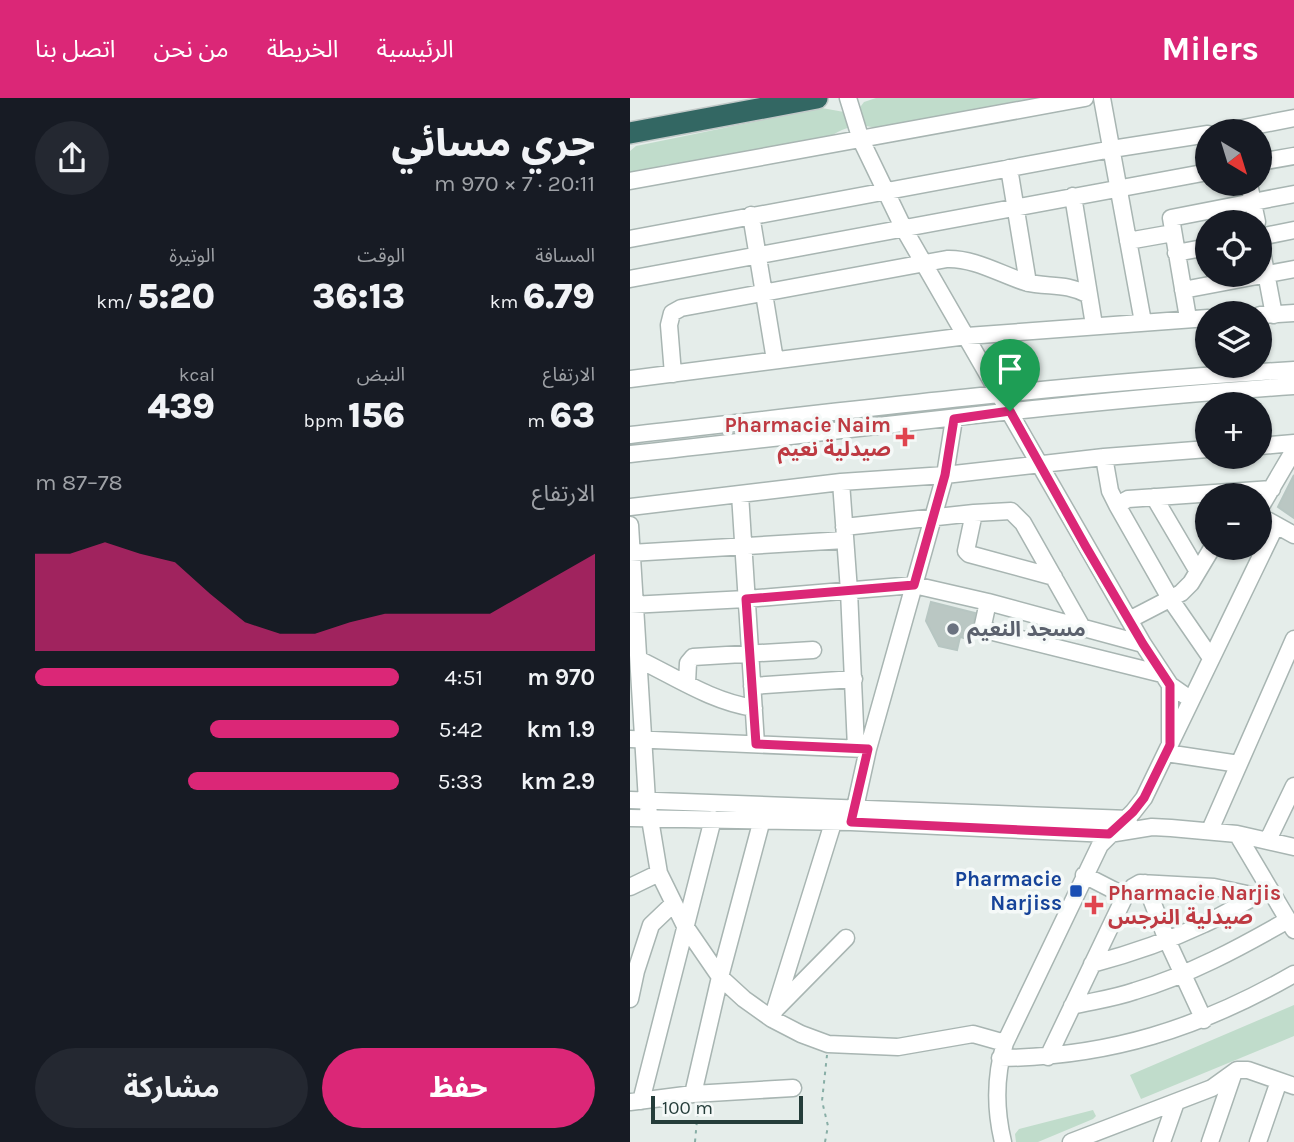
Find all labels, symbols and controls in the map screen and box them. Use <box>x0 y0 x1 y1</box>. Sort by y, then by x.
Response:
text: Milers <box>1161 30 1259 68</box>
text: اتصل بنا <box>35 35 116 63</box>
text: من نحن <box>154 35 229 63</box>
text: الخريطة <box>267 35 339 63</box>
text: الرئيسية <box>377 35 454 63</box>
north arrow <box>1195 119 1272 196</box>
map controls <box>1195 119 1272 560</box>
button: share <box>35 121 109 195</box>
text: جري مسائي <box>392 121 595 166</box>
text: 20:11 · 7 × 970 m <box>434 170 595 197</box>
button: locate <box>1195 210 1272 287</box>
text: الوتيرة <box>169 245 215 267</box>
text: الوقت <box>357 245 405 267</box>
text: المسافة <box>535 245 595 267</box>
text: 5:20 <box>137 276 215 317</box>
text: 36:13 <box>312 276 405 317</box>
text: 6.79 <box>523 276 595 317</box>
text: /km <box>96 291 137 313</box>
text: km <box>490 291 523 313</box>
button: layers <box>1195 301 1272 378</box>
pin <box>980 339 1040 411</box>
icon: arrive <box>991 350 1029 388</box>
text: kcal <box>179 364 215 386</box>
text: النبض <box>357 364 405 386</box>
text: الارتفاع <box>543 364 595 386</box>
text: 439 <box>147 386 215 427</box>
button: + <box>1195 392 1272 469</box>
text: 156 <box>348 395 405 436</box>
text: 63 <box>550 395 595 436</box>
text: bpm <box>303 410 348 432</box>
text: m <box>527 410 550 432</box>
place label: Pharmacie Naim صيدلية نعيم <box>724 413 891 464</box>
marker: Pharmacie Naim صيدلية نعيم <box>897 429 913 445</box>
text: 78–87 m <box>35 469 123 496</box>
text: الارتفاع <box>532 480 595 507</box>
button: − <box>1195 483 1272 560</box>
place label: مسجد النعيم <box>967 617 1086 644</box>
marker: مسجد النعيم <box>945 621 961 637</box>
text: 4:51 <box>444 664 483 691</box>
text: 970 m <box>527 664 595 691</box>
text: 5:42 <box>439 716 483 743</box>
text: 1.9 km <box>527 716 595 743</box>
text: 5:33 <box>438 768 483 795</box>
text: 2.9 km <box>521 768 595 795</box>
place label: Pharmacie Narjiss <box>955 867 1062 915</box>
place label: Pharmacie Narjis صيدلية النرجس <box>1108 881 1281 929</box>
marker: Pharmacie Narjiss <box>1068 883 1084 899</box>
marker: Pharmacie Narjis صيدلية النرجس <box>1086 897 1102 913</box>
button: مشاركة <box>35 1048 308 1128</box>
button: حفظ <box>322 1048 595 1128</box>
scale bar <box>651 1093 803 1125</box>
text: 100 m <box>662 1097 713 1119</box>

